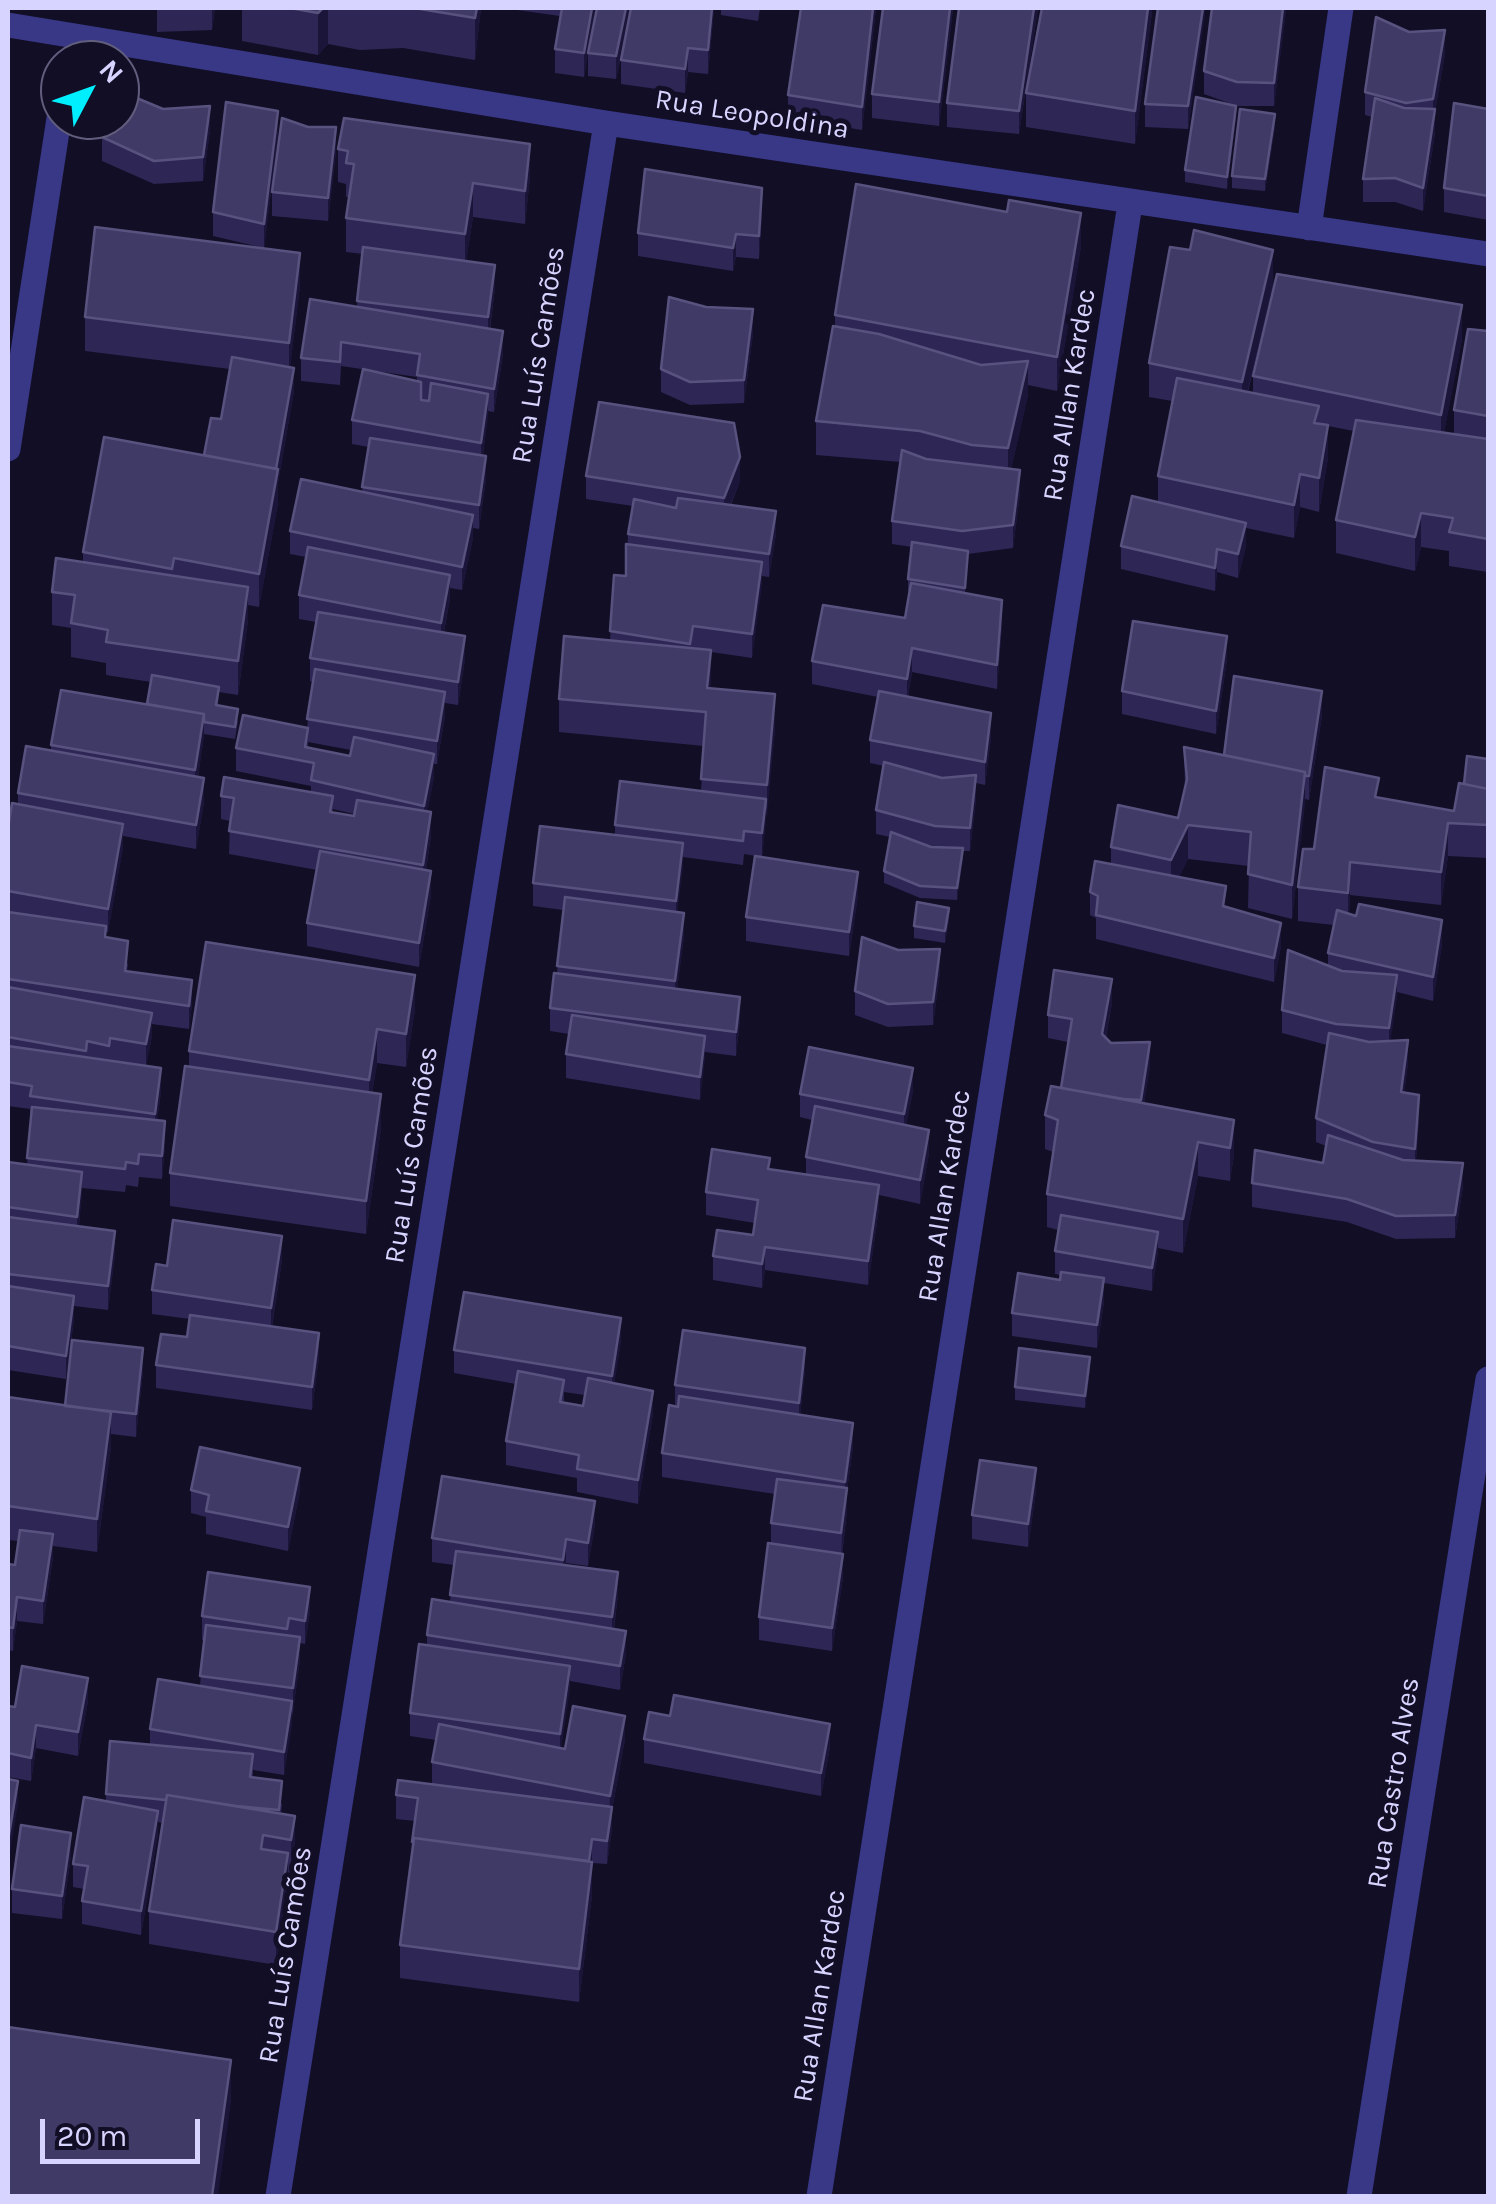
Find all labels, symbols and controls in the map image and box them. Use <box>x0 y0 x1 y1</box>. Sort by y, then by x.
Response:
north arrow <box>40 40 140 140</box>
text: N <box>92 53 131 90</box>
street label: Rua Leopoldina <box>653 83 851 147</box>
street label: Rua Luís Camões <box>505 244 573 466</box>
street label: Rua Allan Kardec <box>1037 286 1103 504</box>
street label: Rua Luís Camões <box>378 1044 446 1266</box>
street label: Rua Allan Kardec <box>912 1087 978 1305</box>
street label: Rua Castro Alves <box>1361 1675 1427 1891</box>
street label: Rua Luís Camões <box>252 1844 320 2066</box>
street label: Rua Allan Kardec <box>787 1887 853 2105</box>
scale bar <box>45 2099 205 2161</box>
text: 20 m <box>57 2118 127 2154</box>

